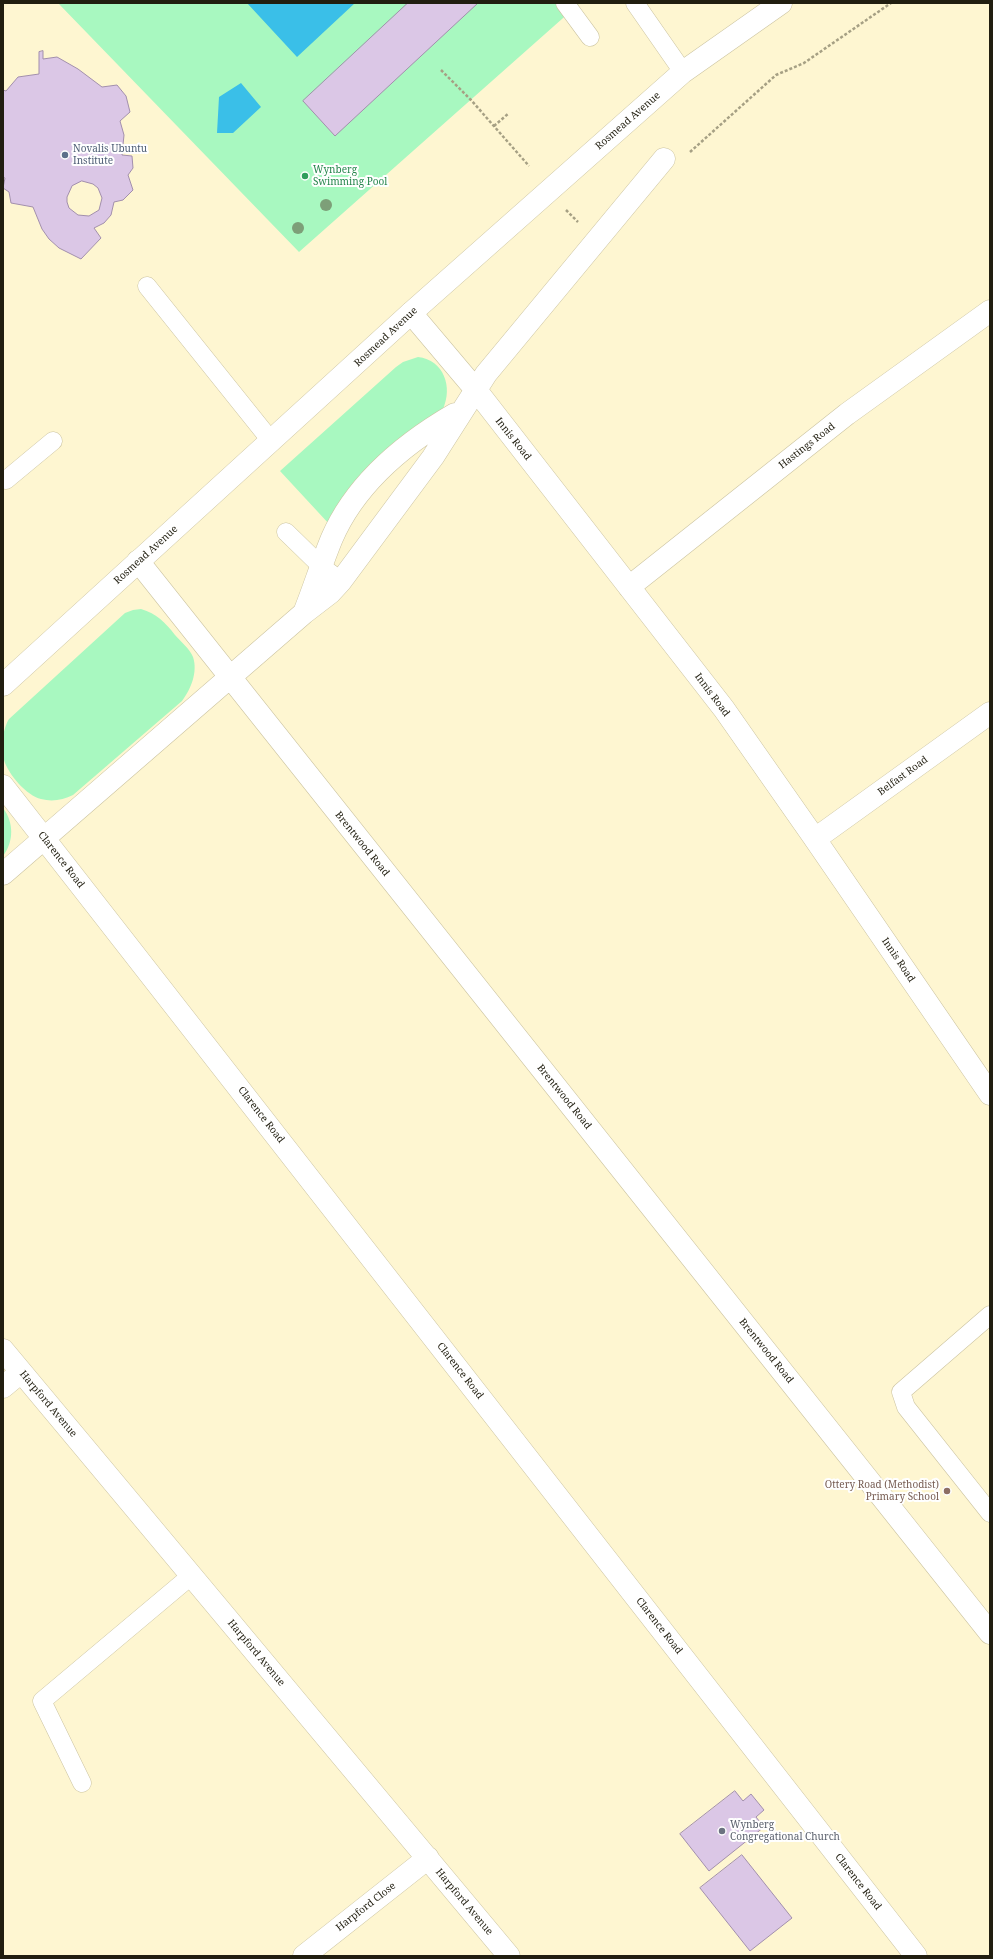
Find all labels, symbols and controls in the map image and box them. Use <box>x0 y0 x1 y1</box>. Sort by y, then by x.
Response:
street label: Rosmead Avenue <box>593 90 663 152</box>
place label: Novalis Ubuntu Institute <box>73 143 147 166</box>
marker: Novalis Ubuntu Institute <box>60 150 70 160</box>
place label: Wynberg Swimming Pool <box>313 164 387 188</box>
marker: Wynberg Swimming Pool <box>300 171 310 181</box>
street label: Rosmead Avenue <box>352 305 420 369</box>
street label: Innis Road <box>493 415 533 463</box>
street label: Hastings Road <box>777 420 837 472</box>
street label: Rosmead Avenue <box>112 523 180 587</box>
street label: Innis Road <box>692 671 732 719</box>
street label: Belfast Road <box>876 754 930 798</box>
street label: Brentwood Road <box>332 809 392 879</box>
street label: Clarence Road <box>35 829 87 891</box>
street label: Innis Road <box>879 936 917 984</box>
street label: Brentwood Road <box>534 1062 594 1132</box>
street label: Clarence Road <box>235 1084 287 1146</box>
street label: Brentwood Road <box>736 1316 796 1386</box>
street label: Clarence Road <box>434 1340 486 1402</box>
street label: Harpford Avenue <box>17 1368 79 1440</box>
place label: Ottery Road (Methodist) Primary School <box>825 1479 939 1502</box>
marker: Ottery Road (Methodist) Primary School <box>942 1486 952 1496</box>
street label: Clarence Road <box>633 1595 685 1657</box>
street label: Harpford Avenue <box>225 1617 287 1689</box>
place label: Wynberg Congregational Church <box>730 1819 840 1842</box>
marker: Wynberg Congregational Church <box>717 1826 727 1836</box>
street label: Clarence Road <box>832 1851 884 1913</box>
street label: Harpford Avenue <box>433 1866 495 1938</box>
street label: Harpford Close <box>334 1880 398 1934</box>

